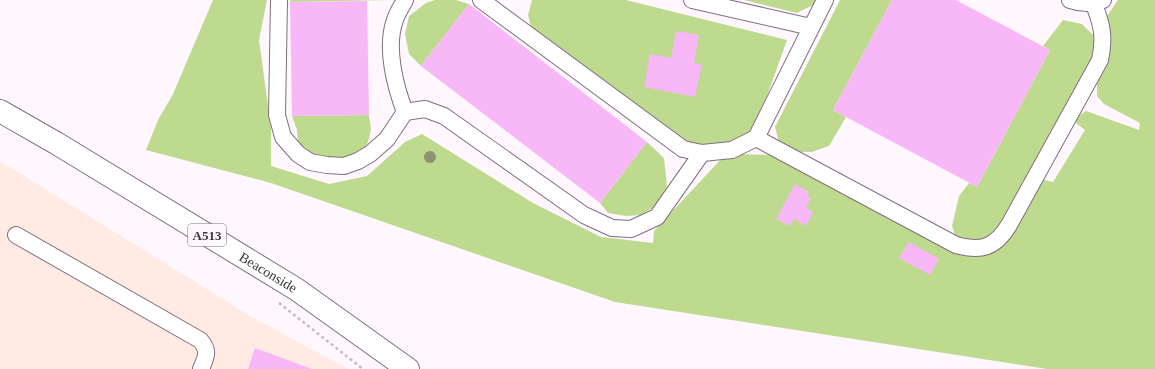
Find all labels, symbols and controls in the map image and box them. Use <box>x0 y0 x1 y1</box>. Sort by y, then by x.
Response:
road number: A513 <box>188 224 226 246</box>
street label: Beaconside <box>237 249 300 296</box>

